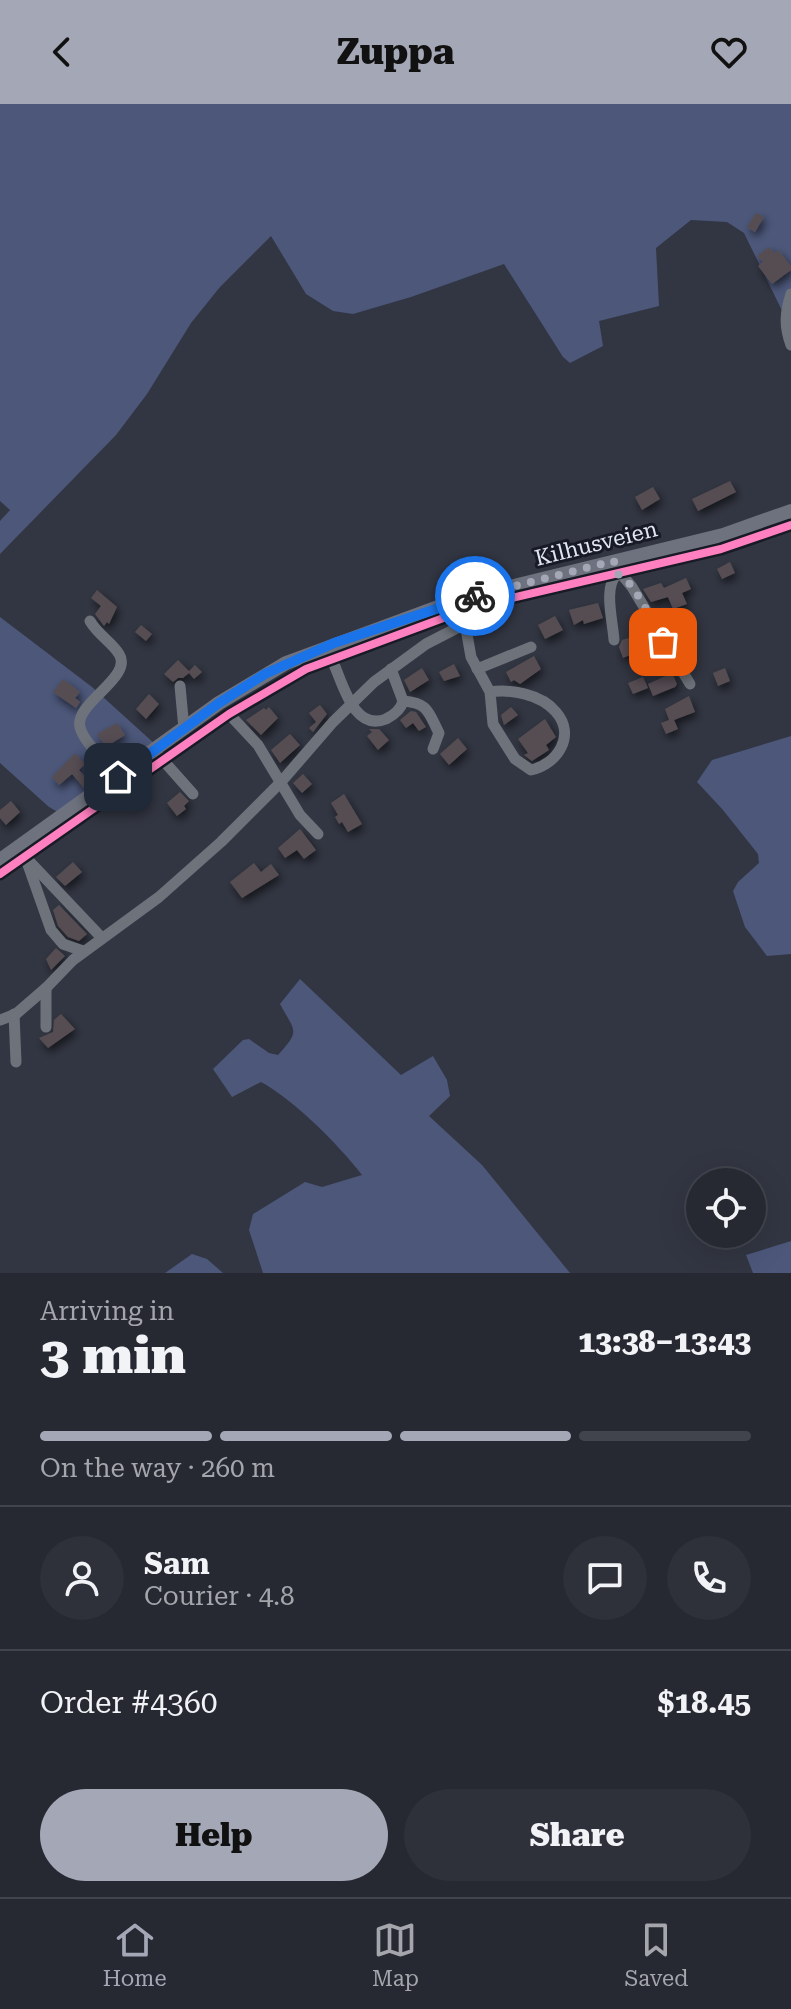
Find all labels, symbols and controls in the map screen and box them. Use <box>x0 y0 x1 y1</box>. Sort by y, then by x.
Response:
icon: back <box>40 30 84 74</box>
icon: heart <box>707 30 751 74</box>
text: Zuppa <box>337 31 454 73</box>
street label: Kilhusveien <box>532 516 660 571</box>
courier <box>435 556 515 636</box>
icon: bike <box>453 574 497 618</box>
pin <box>629 608 697 676</box>
icon: bag <box>641 620 685 664</box>
pin <box>84 743 152 811</box>
icon: home <box>96 755 140 799</box>
map controls <box>686 1168 766 1248</box>
button: locate <box>686 1168 766 1248</box>
text: Arriving in <box>40 1296 174 1326</box>
text: 13:38–13:43 <box>578 1324 751 1359</box>
text: 3 min <box>40 1325 186 1386</box>
text: On the way · 260 m <box>40 1453 275 1483</box>
button: person <box>40 1536 124 1620</box>
button: chat <box>563 1536 647 1620</box>
button: phone <box>667 1536 751 1620</box>
text: Sam <box>144 1546 210 1581</box>
text: Courier · 4.8 <box>144 1581 294 1611</box>
text: Order #4360 <box>40 1685 218 1720</box>
text: $18.45 <box>658 1685 751 1720</box>
button: Help <box>40 1789 388 1881</box>
button: Share <box>404 1789 751 1881</box>
tab: Home <box>103 1918 166 1991</box>
tab: Map <box>372 1918 419 1991</box>
tab: Saved <box>624 1918 688 1991</box>

